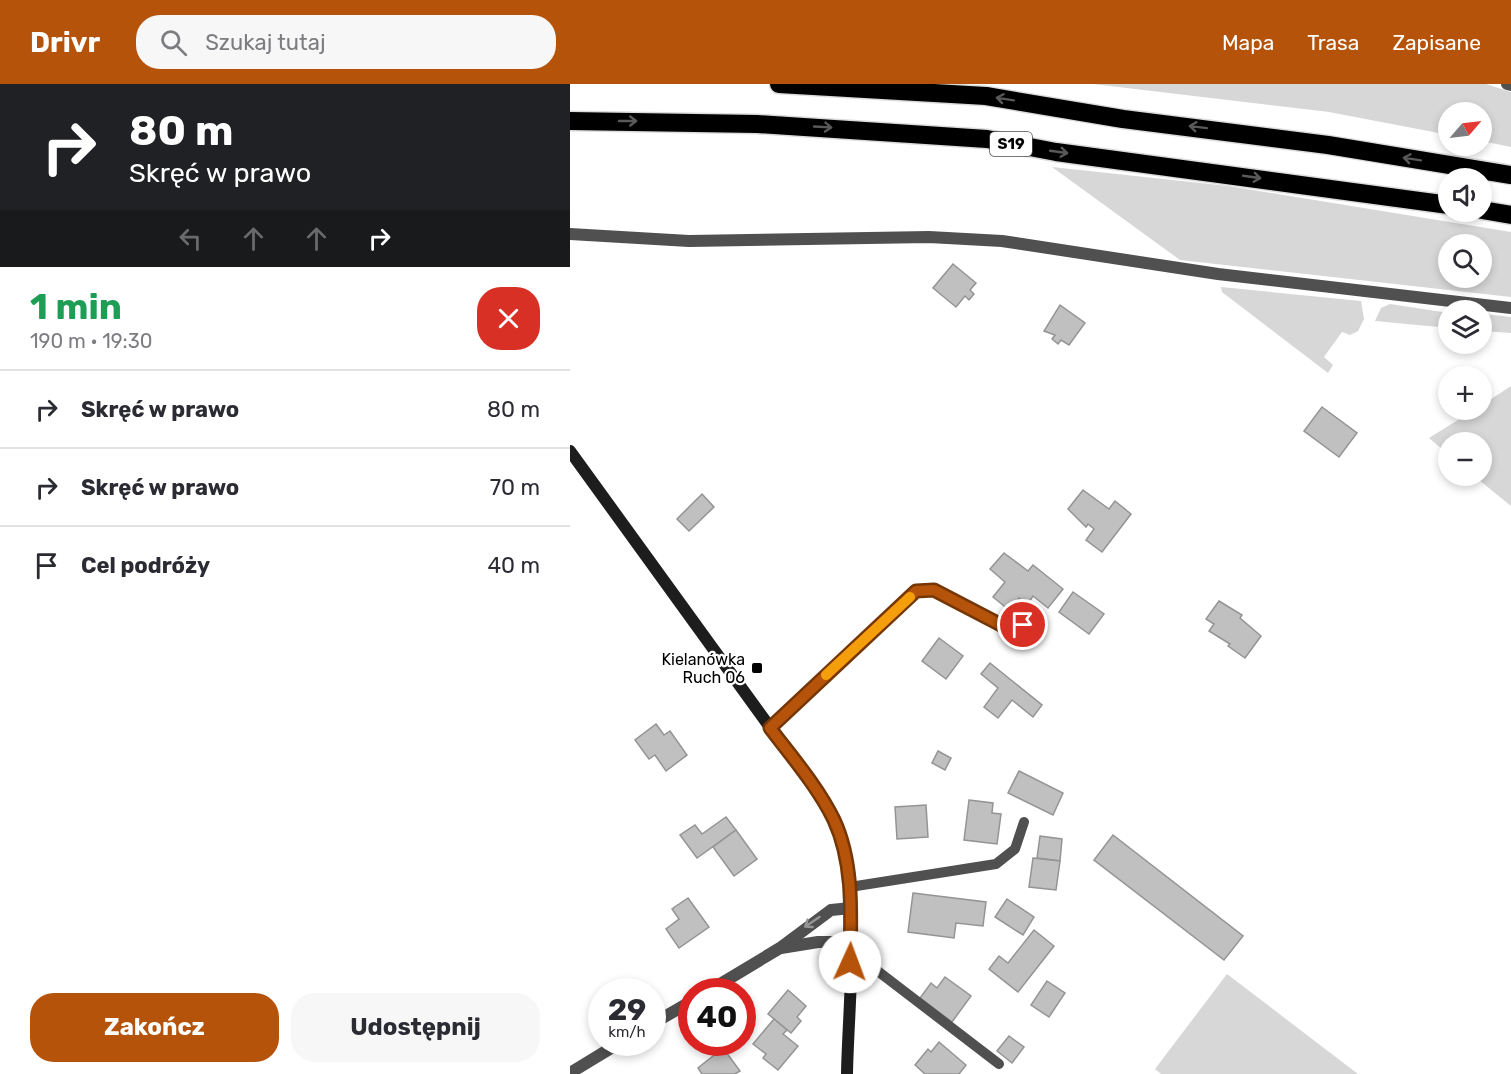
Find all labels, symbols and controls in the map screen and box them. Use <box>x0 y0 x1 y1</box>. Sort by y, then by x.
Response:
search box <box>136 15 556 69</box>
text: Drivr <box>30 26 100 59</box>
icon: search <box>157 26 190 59</box>
text: Szukaj tutaj <box>205 29 326 56</box>
text: Mapa <box>1222 30 1274 55</box>
text: Trasa <box>1307 30 1359 55</box>
text: Zapisane <box>1392 30 1481 55</box>
one-way arrow <box>996 94 1016 105</box>
north arrow <box>1438 102 1492 156</box>
map controls <box>1438 102 1492 486</box>
text: 80 m <box>129 106 233 156</box>
icon: right <box>30 108 108 186</box>
one-way arrow <box>618 115 638 127</box>
one-way arrow <box>813 122 833 133</box>
one-way arrow <box>1189 122 1209 133</box>
road number: S19 <box>990 132 1032 156</box>
one-way arrow <box>1048 147 1068 158</box>
one-way arrow <box>1402 153 1422 164</box>
text: Skręć w prawo <box>129 157 311 189</box>
button: sound <box>1438 168 1492 222</box>
one-way arrow <box>1242 171 1261 182</box>
icon: left <box>174 222 207 255</box>
icon: ahead <box>237 222 270 255</box>
icon: ahead <box>300 222 333 255</box>
icon: right <box>363 222 396 255</box>
button: search <box>1438 234 1492 288</box>
text: 1 min <box>30 285 122 328</box>
button: close <box>477 287 540 350</box>
button: layers <box>1438 300 1492 354</box>
text: 190 m · 19:30 <box>30 329 152 353</box>
button: + <box>1438 366 1492 420</box>
icon: right <box>30 393 63 426</box>
text: Skręć w prawo <box>81 396 239 423</box>
text: 80 m <box>487 396 540 423</box>
button: − <box>1438 432 1492 486</box>
icon: right <box>30 471 63 504</box>
text: Skręć w prawo <box>81 474 239 501</box>
text: 70 m <box>490 474 540 501</box>
icon: arrive <box>30 549 63 582</box>
text: Cel podróży <box>81 552 210 579</box>
text: 40 m <box>487 552 540 579</box>
pin <box>997 599 1048 650</box>
icon: arrive <box>1006 608 1039 641</box>
place label: Kielanówka Ruch 06 <box>661 650 745 687</box>
marker: Kielanówka Ruch 06 <box>750 661 764 675</box>
one-way arrow <box>804 916 821 929</box>
position arrow <box>818 930 882 994</box>
speed limit sign: 40 <box>678 978 756 1056</box>
text: 29 <box>608 992 646 1028</box>
button: Zakończ <box>30 993 279 1062</box>
button: Udostępnij <box>291 993 540 1062</box>
text: km/h <box>608 1023 646 1041</box>

